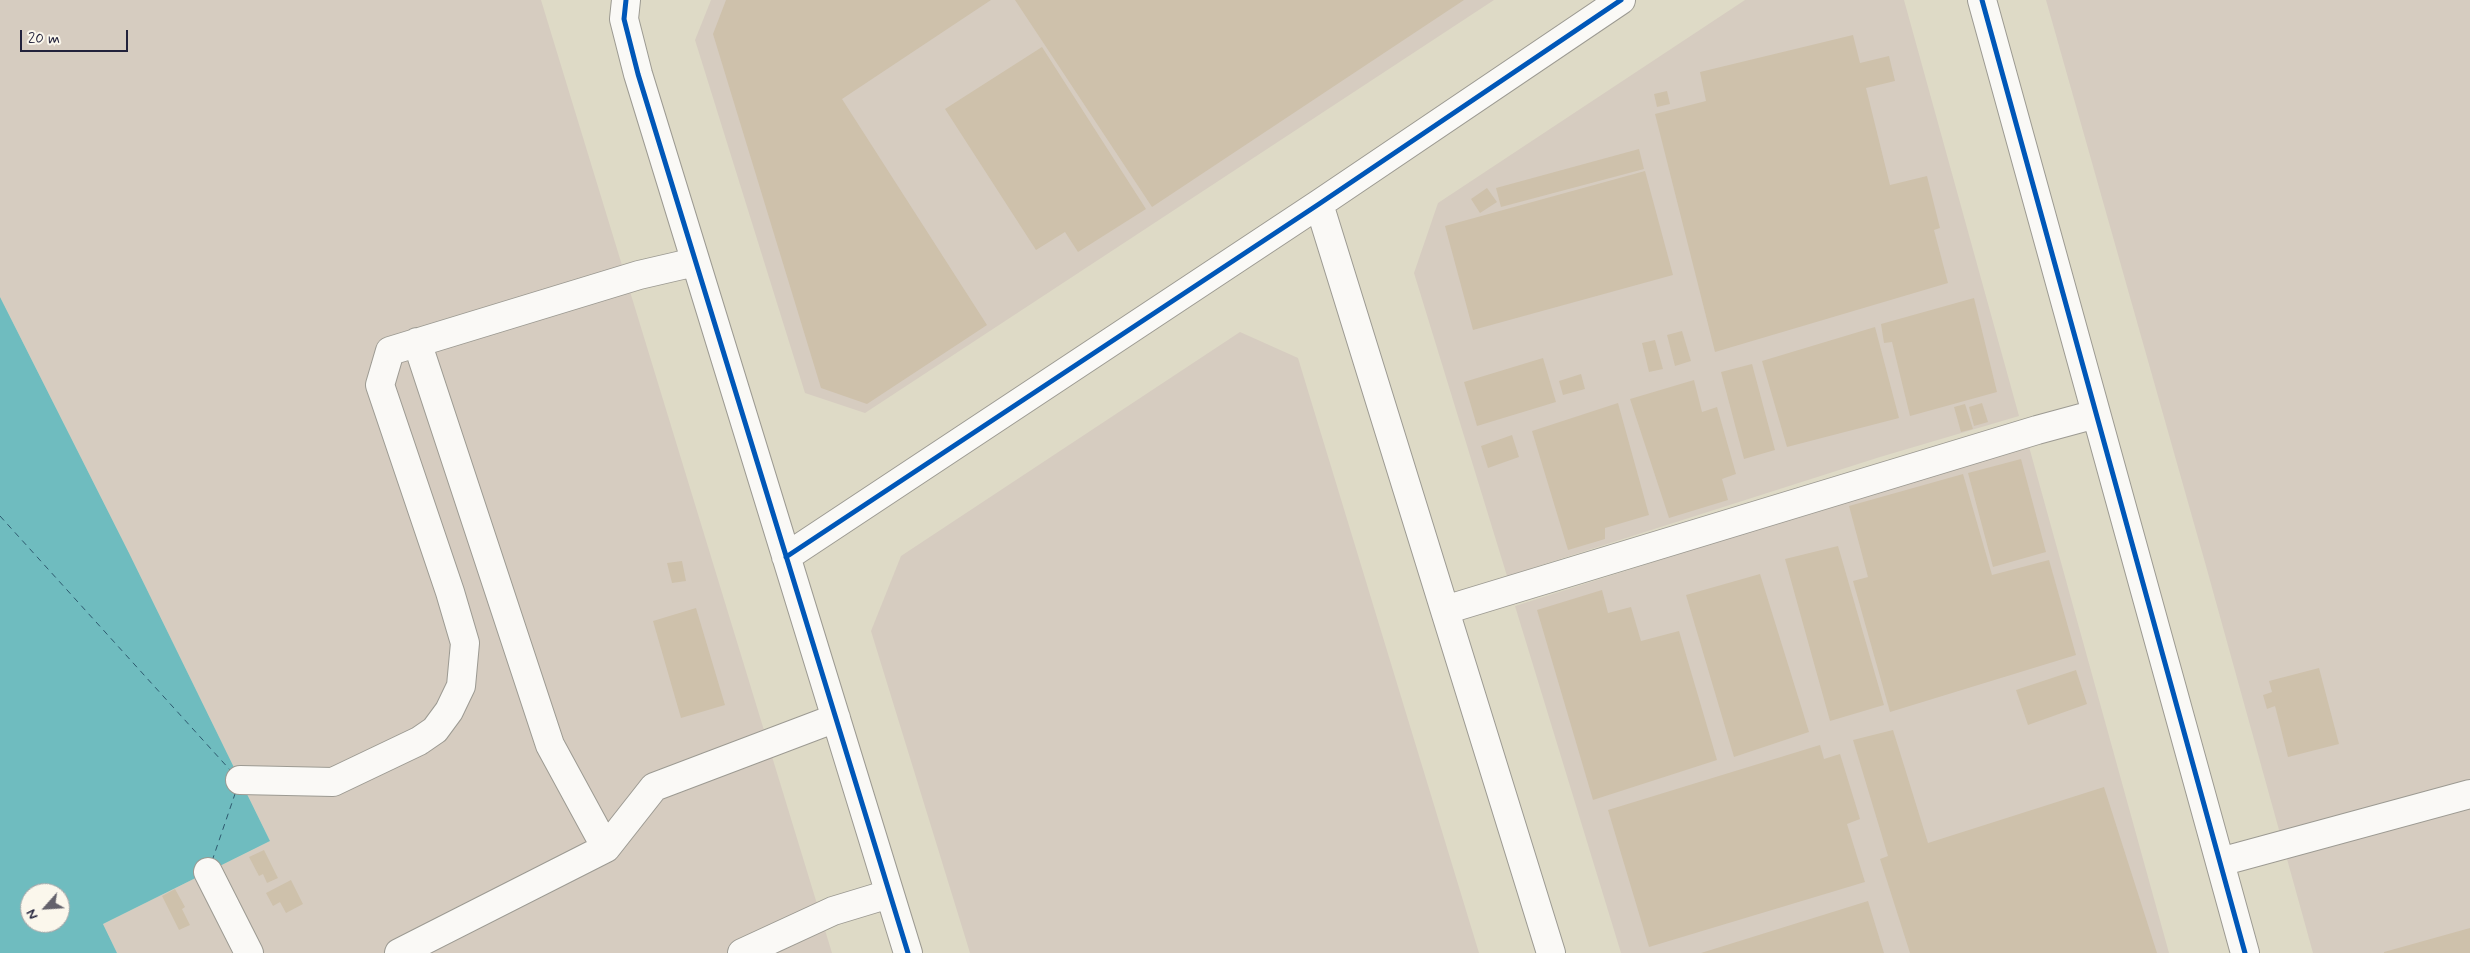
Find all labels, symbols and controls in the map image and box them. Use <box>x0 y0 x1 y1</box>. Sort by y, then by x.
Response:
scale bar <box>22 20 130 52</box>
text: 20 m <box>28 29 60 49</box>
north arrow <box>20 883 70 933</box>
text: N <box>22 906 43 922</box>

